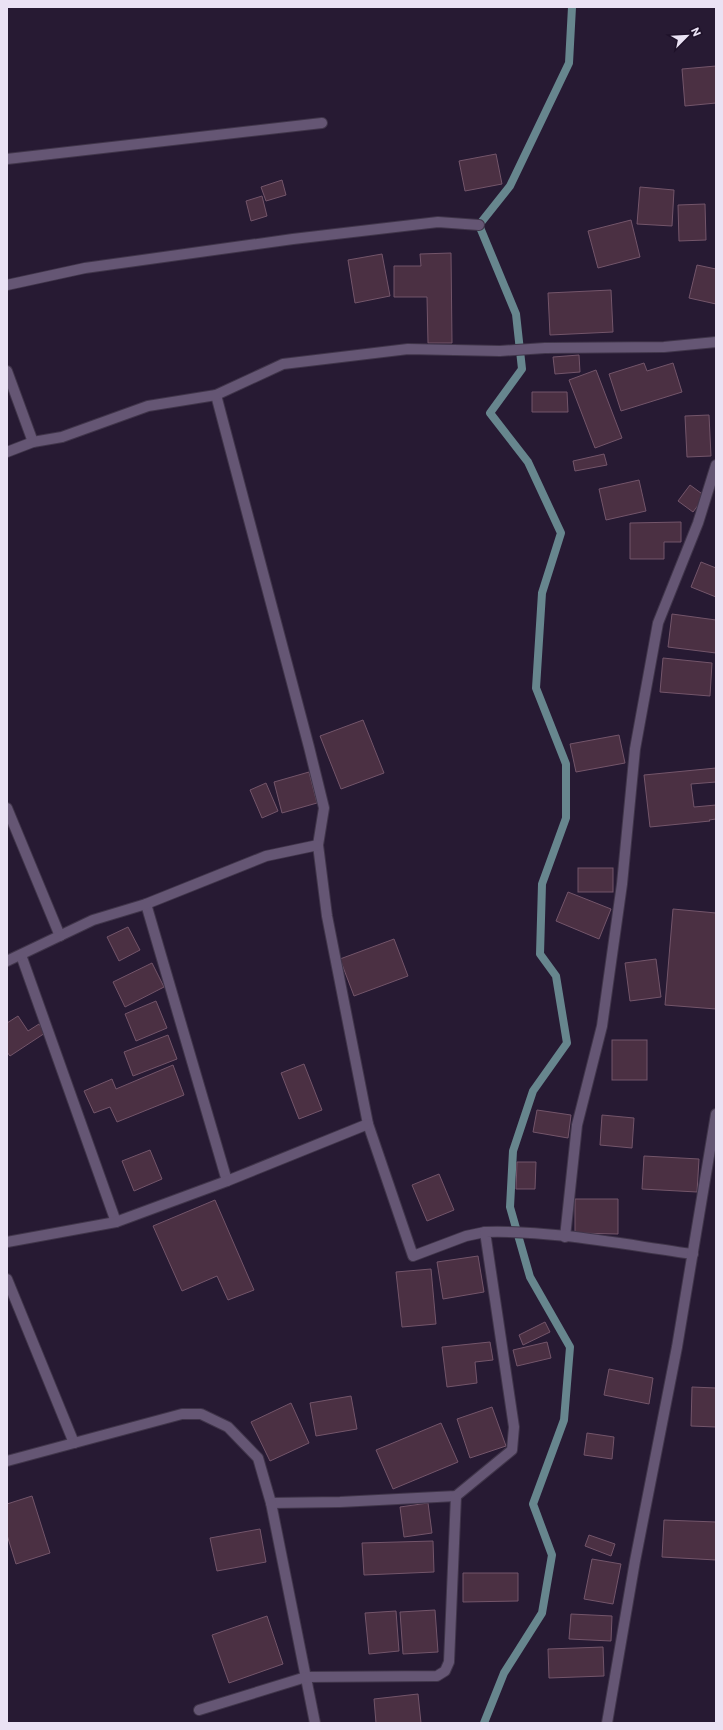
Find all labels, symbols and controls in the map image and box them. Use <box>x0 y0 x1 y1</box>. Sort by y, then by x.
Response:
north arrow <box>667 16 707 56</box>
text: N <box>689 25 704 38</box>

